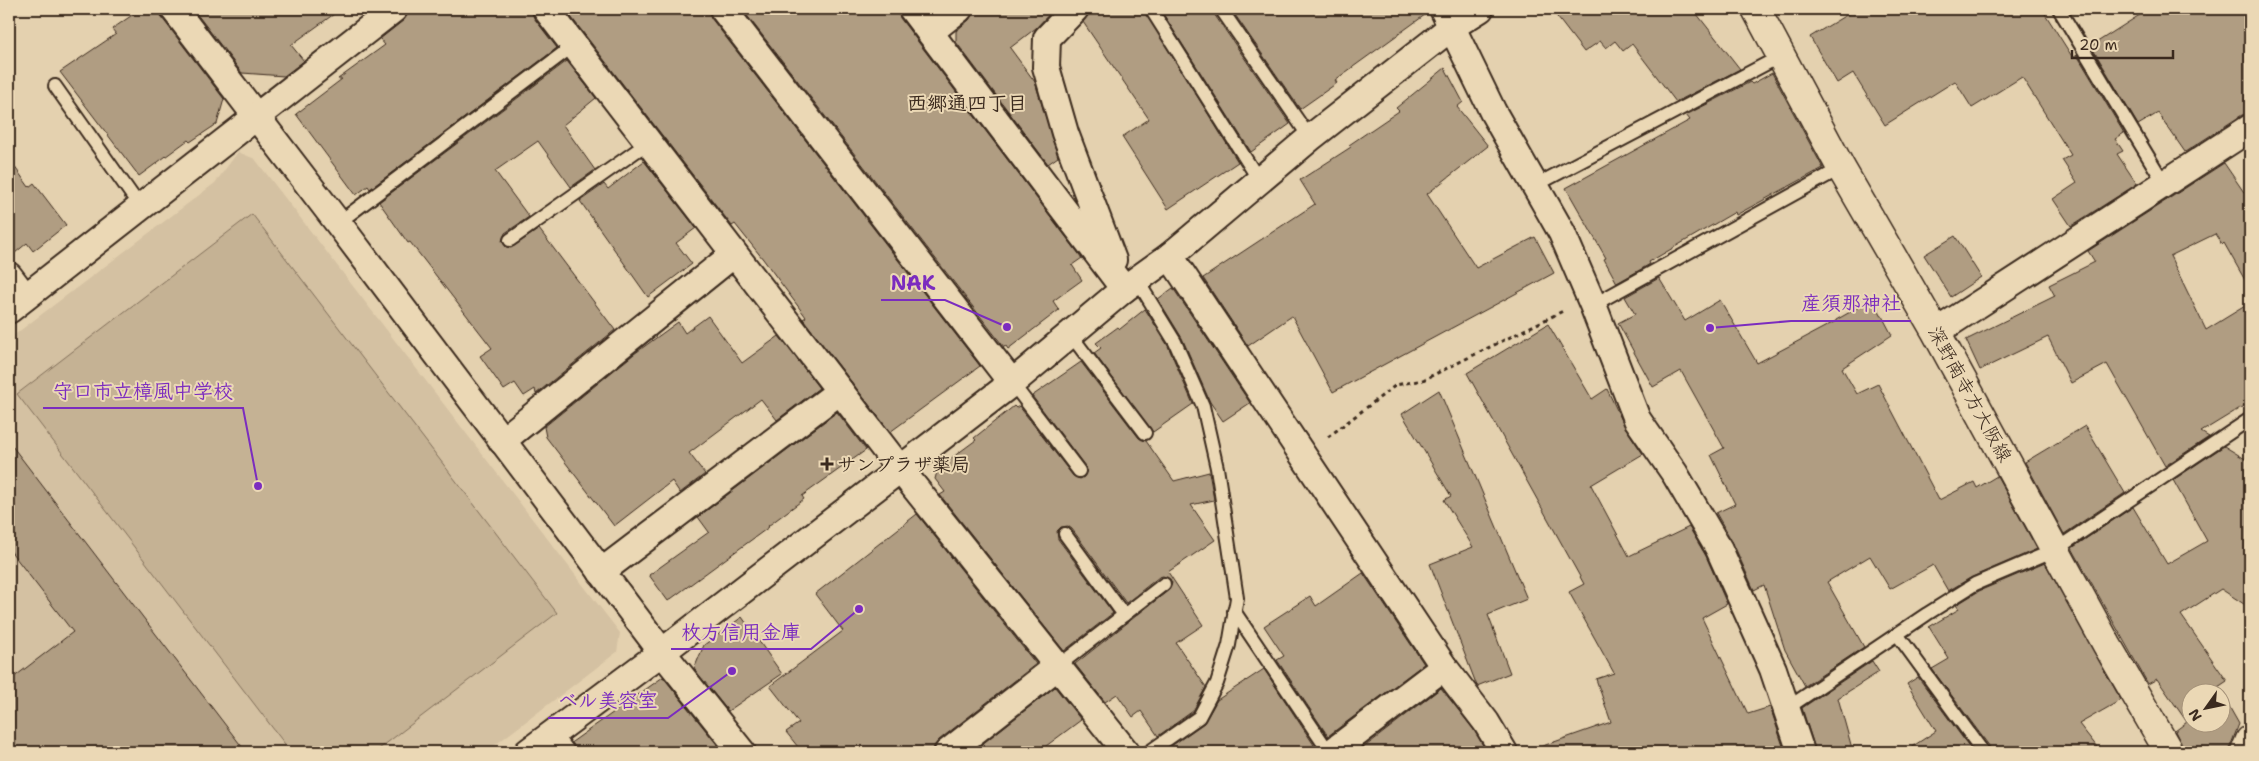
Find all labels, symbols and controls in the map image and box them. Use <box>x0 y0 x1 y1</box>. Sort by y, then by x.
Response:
scale bar <box>2072 28 2173 60</box>
text: 20 m <box>2079 35 2118 55</box>
district label: 西郷通四丁目 <box>907 90 1027 116</box>
callout: NAK <box>881 265 945 300</box>
text: NAK <box>891 270 936 296</box>
callout: 産須那神社 <box>1791 286 1911 321</box>
text: 産須那神社 <box>1801 290 1901 316</box>
street label: 深野南寺方大阪線 <box>1922 321 2018 467</box>
callout: 守口市立樟風中学校 <box>43 373 243 408</box>
text: 守口市立樟風中学校 <box>53 378 233 404</box>
place label: サンプラザ薬局 <box>837 452 970 477</box>
marker: サンプラザ薬局 <box>821 458 833 470</box>
callout: 枚方信用金庫 <box>671 614 811 649</box>
text: 枚方信用金庫 <box>681 619 801 645</box>
callout: ベル美容室 <box>548 683 668 718</box>
north arrow <box>2182 684 2232 734</box>
text: ベル美容室 <box>558 687 658 713</box>
text: N <box>2185 706 2206 725</box>

